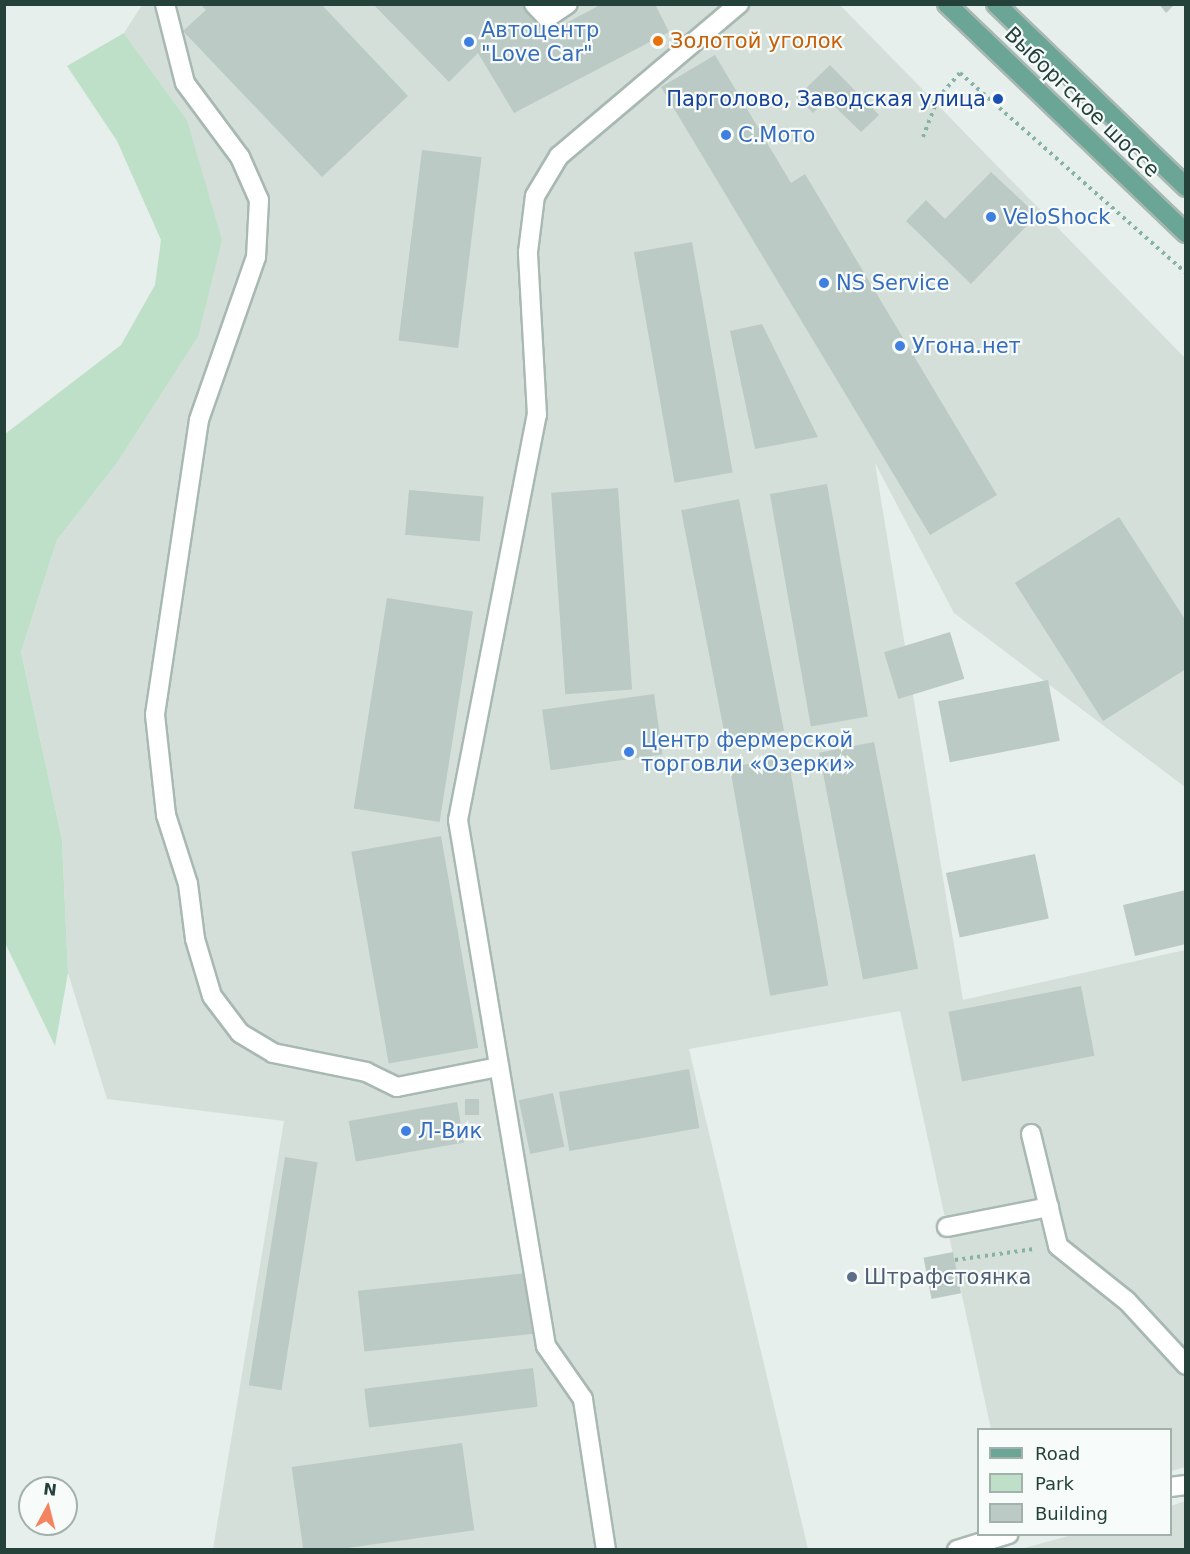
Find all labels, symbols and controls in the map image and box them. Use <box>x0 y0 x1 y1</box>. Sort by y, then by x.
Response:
place label: Автоцентр "Love Car" <box>481 17 599 67</box>
street label: Выборгское шоссе <box>999 21 1165 183</box>
place label: Золотой уголок <box>670 28 843 54</box>
marker: Золотой уголок <box>651 34 665 48</box>
marker: Автоцентр "Love Car" <box>462 35 476 49</box>
place label: Парголово, Заводская улица <box>666 86 986 112</box>
marker: Парголово, Заводская улица <box>991 92 1005 106</box>
place label: С.Мото <box>738 122 815 148</box>
marker: С.Мото <box>719 128 733 142</box>
place label: VeloShock <box>1003 204 1111 230</box>
marker: VeloShock <box>984 210 998 224</box>
place label: NS Service <box>836 270 949 296</box>
marker: NS Service <box>817 276 831 290</box>
place label: Угона.нет <box>912 333 1021 359</box>
marker: Угона.нет <box>893 339 907 353</box>
place label: Центр фермерской торговли «Озерки» <box>641 727 855 777</box>
marker: Центр фермерской торговли «Озерки» <box>622 745 636 759</box>
place label: Л-Вик <box>418 1118 482 1144</box>
marker: Л-Вик <box>399 1124 413 1138</box>
place label: Штрафстоянка <box>864 1264 1031 1290</box>
marker: Штрафстоянка <box>845 1270 859 1284</box>
legend <box>977 1428 1172 1536</box>
text: Road <box>1035 1443 1080 1464</box>
text: Park <box>1035 1473 1074 1494</box>
north arrow <box>18 1476 78 1536</box>
text: N <box>42 1479 58 1500</box>
text: Building <box>1035 1503 1108 1524</box>

